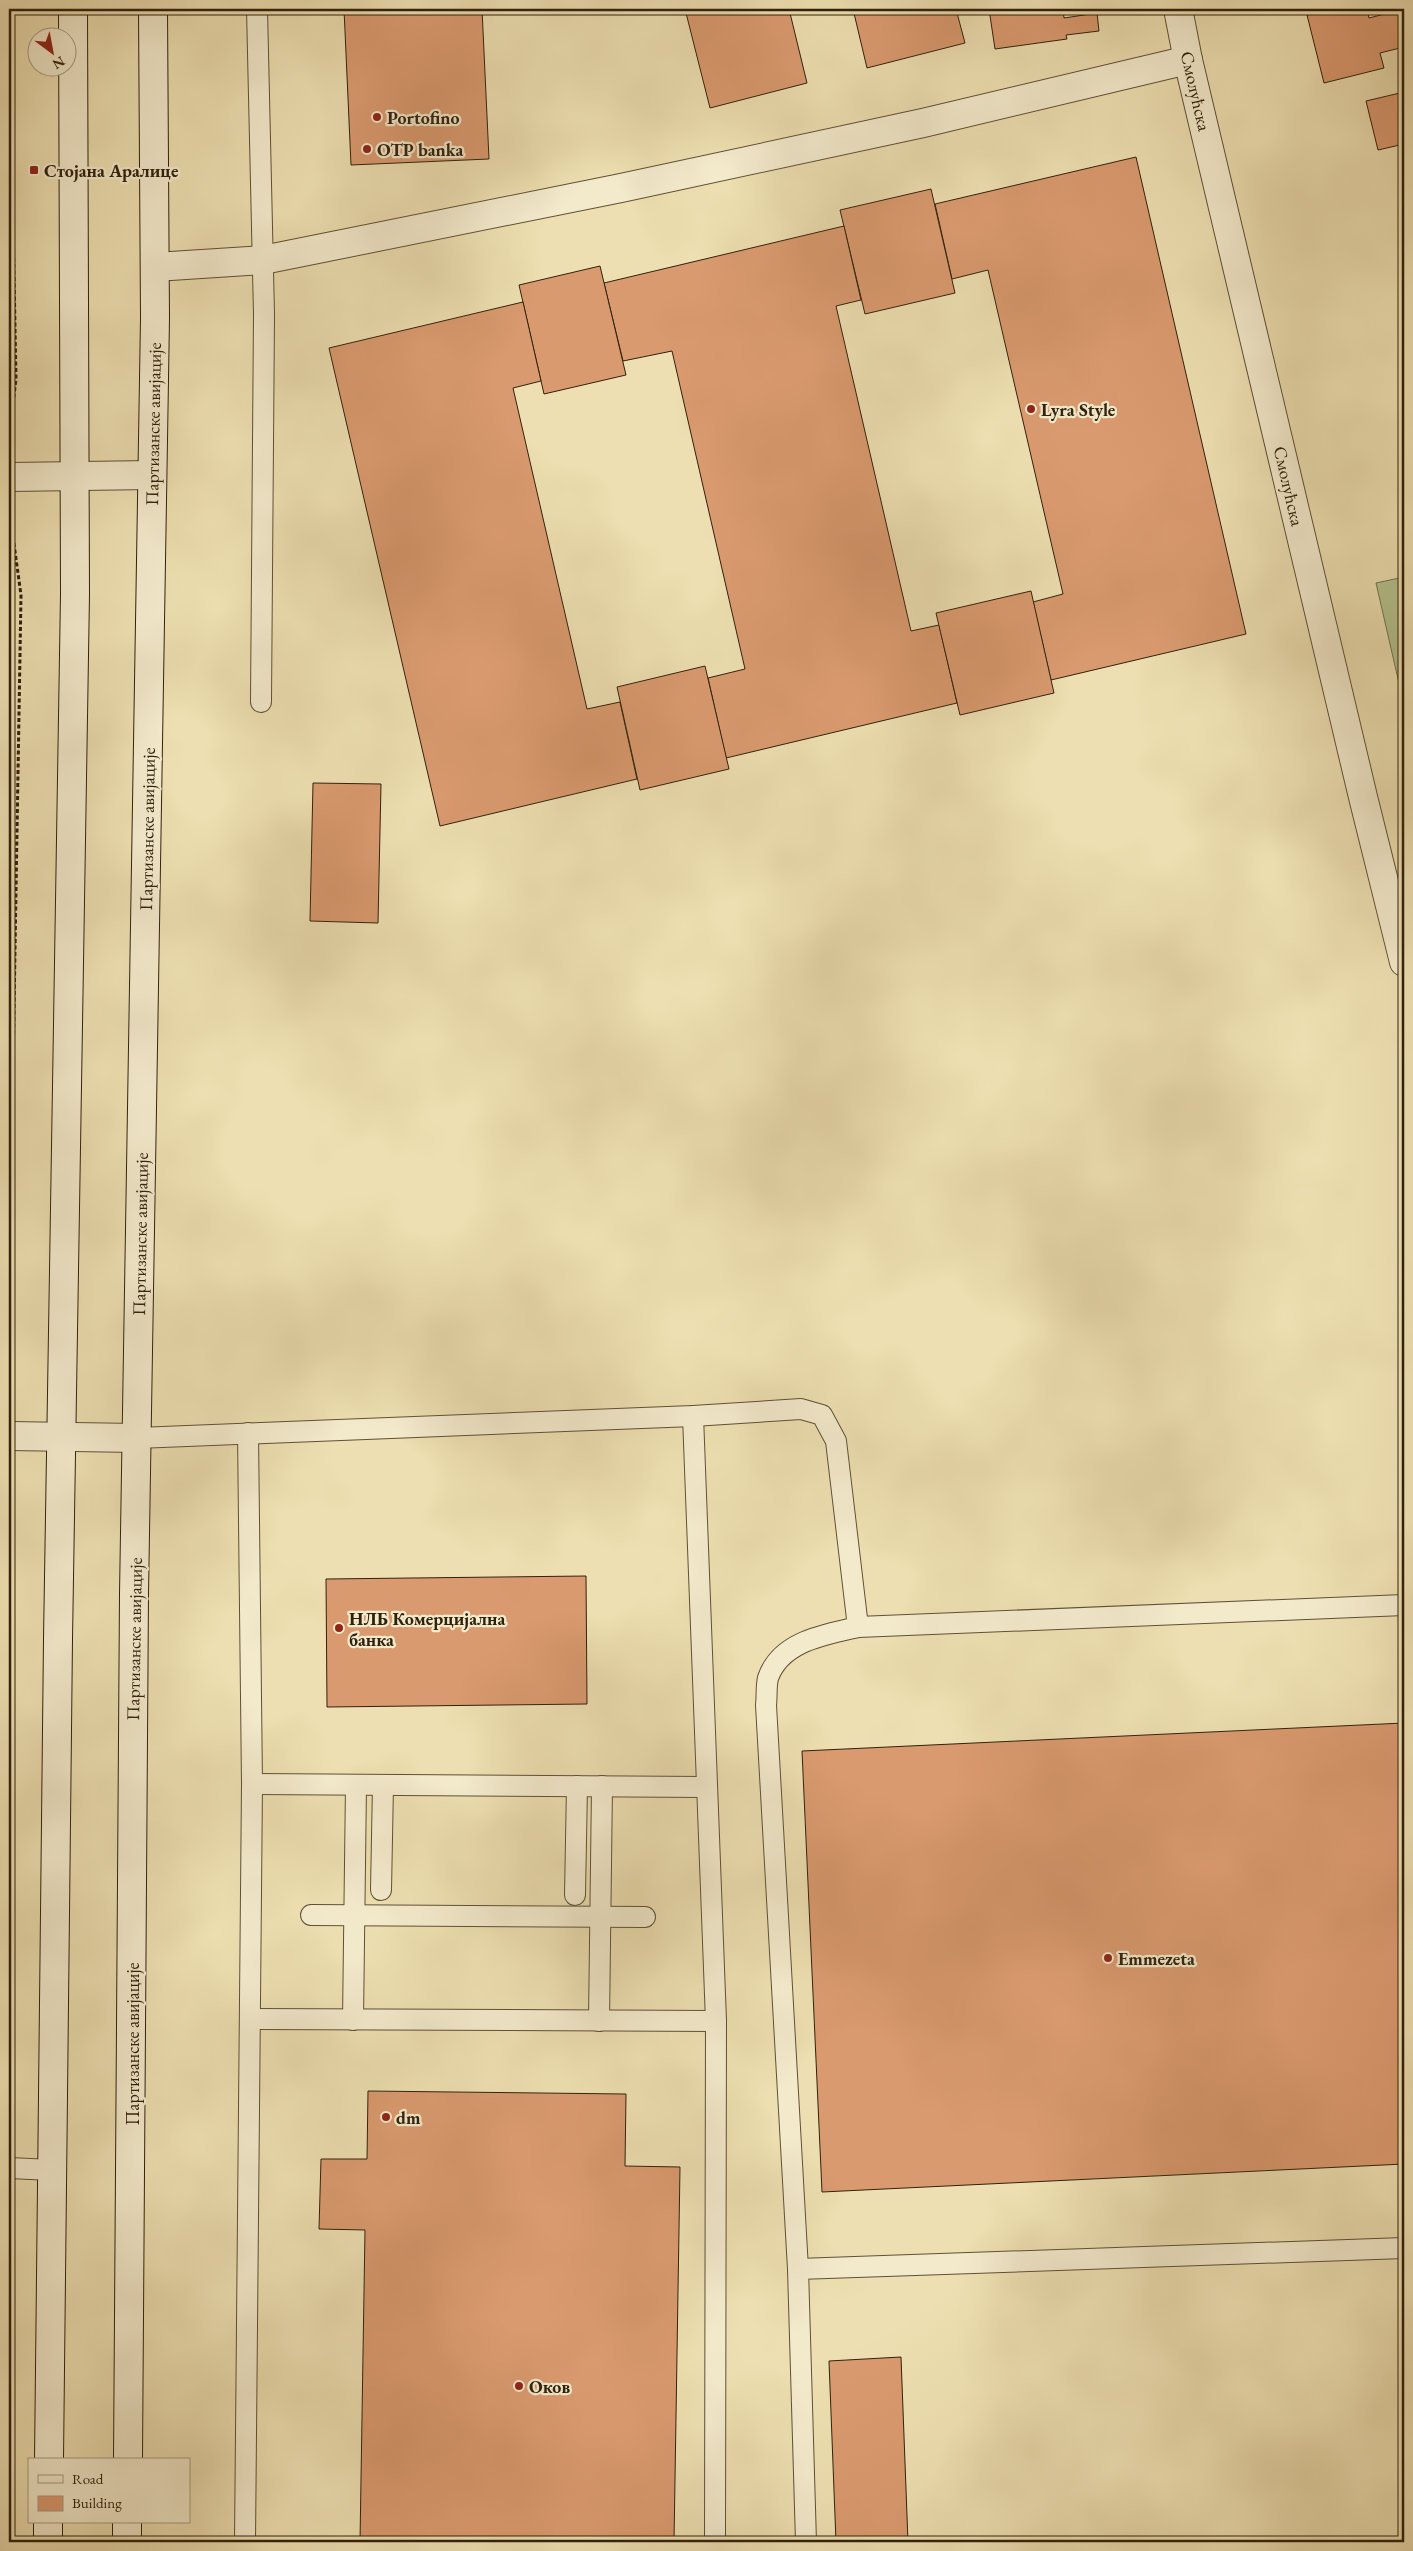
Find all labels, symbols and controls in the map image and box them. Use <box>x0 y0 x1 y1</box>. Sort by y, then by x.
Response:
north arrow <box>28 28 78 78</box>
street label: Смолућска <box>1176 49 1216 134</box>
text: N <box>49 52 68 74</box>
place label: Portofino <box>387 106 460 129</box>
marker: Portofino <box>371 111 383 123</box>
place label: OTP banka <box>377 138 464 161</box>
marker: OTP banka <box>361 143 373 155</box>
place label: Стојана Аралице <box>44 159 179 182</box>
marker: Стојана Аралице <box>28 164 40 176</box>
street label: Партизанске авијације <box>140 342 166 506</box>
place label: Lyra Style <box>1041 398 1116 421</box>
marker: Lyra Style <box>1025 403 1037 415</box>
street label: Смолућска <box>1269 444 1309 529</box>
street label: Партизанске авијације <box>134 747 160 911</box>
street label: Партизанске авијације <box>127 1152 153 1316</box>
street label: Партизанске авијације <box>121 1557 147 1721</box>
place label: НЛБ Комерцијална банка <box>349 1607 505 1651</box>
marker: НЛБ Комерцијална банка <box>333 1622 345 1634</box>
place label: Emmezeta <box>1118 1947 1195 1970</box>
marker: Emmezeta <box>1102 1952 1114 1964</box>
street label: Партизанске авијације <box>121 1962 144 2126</box>
place label: dm <box>396 2106 421 2129</box>
marker: dm <box>380 2111 392 2123</box>
place label: Оков <box>529 2375 570 2398</box>
marker: Оков <box>513 2380 525 2392</box>
legend <box>28 2458 190 2524</box>
text: Road <box>72 2469 104 2488</box>
text: Building <box>72 2493 122 2512</box>

